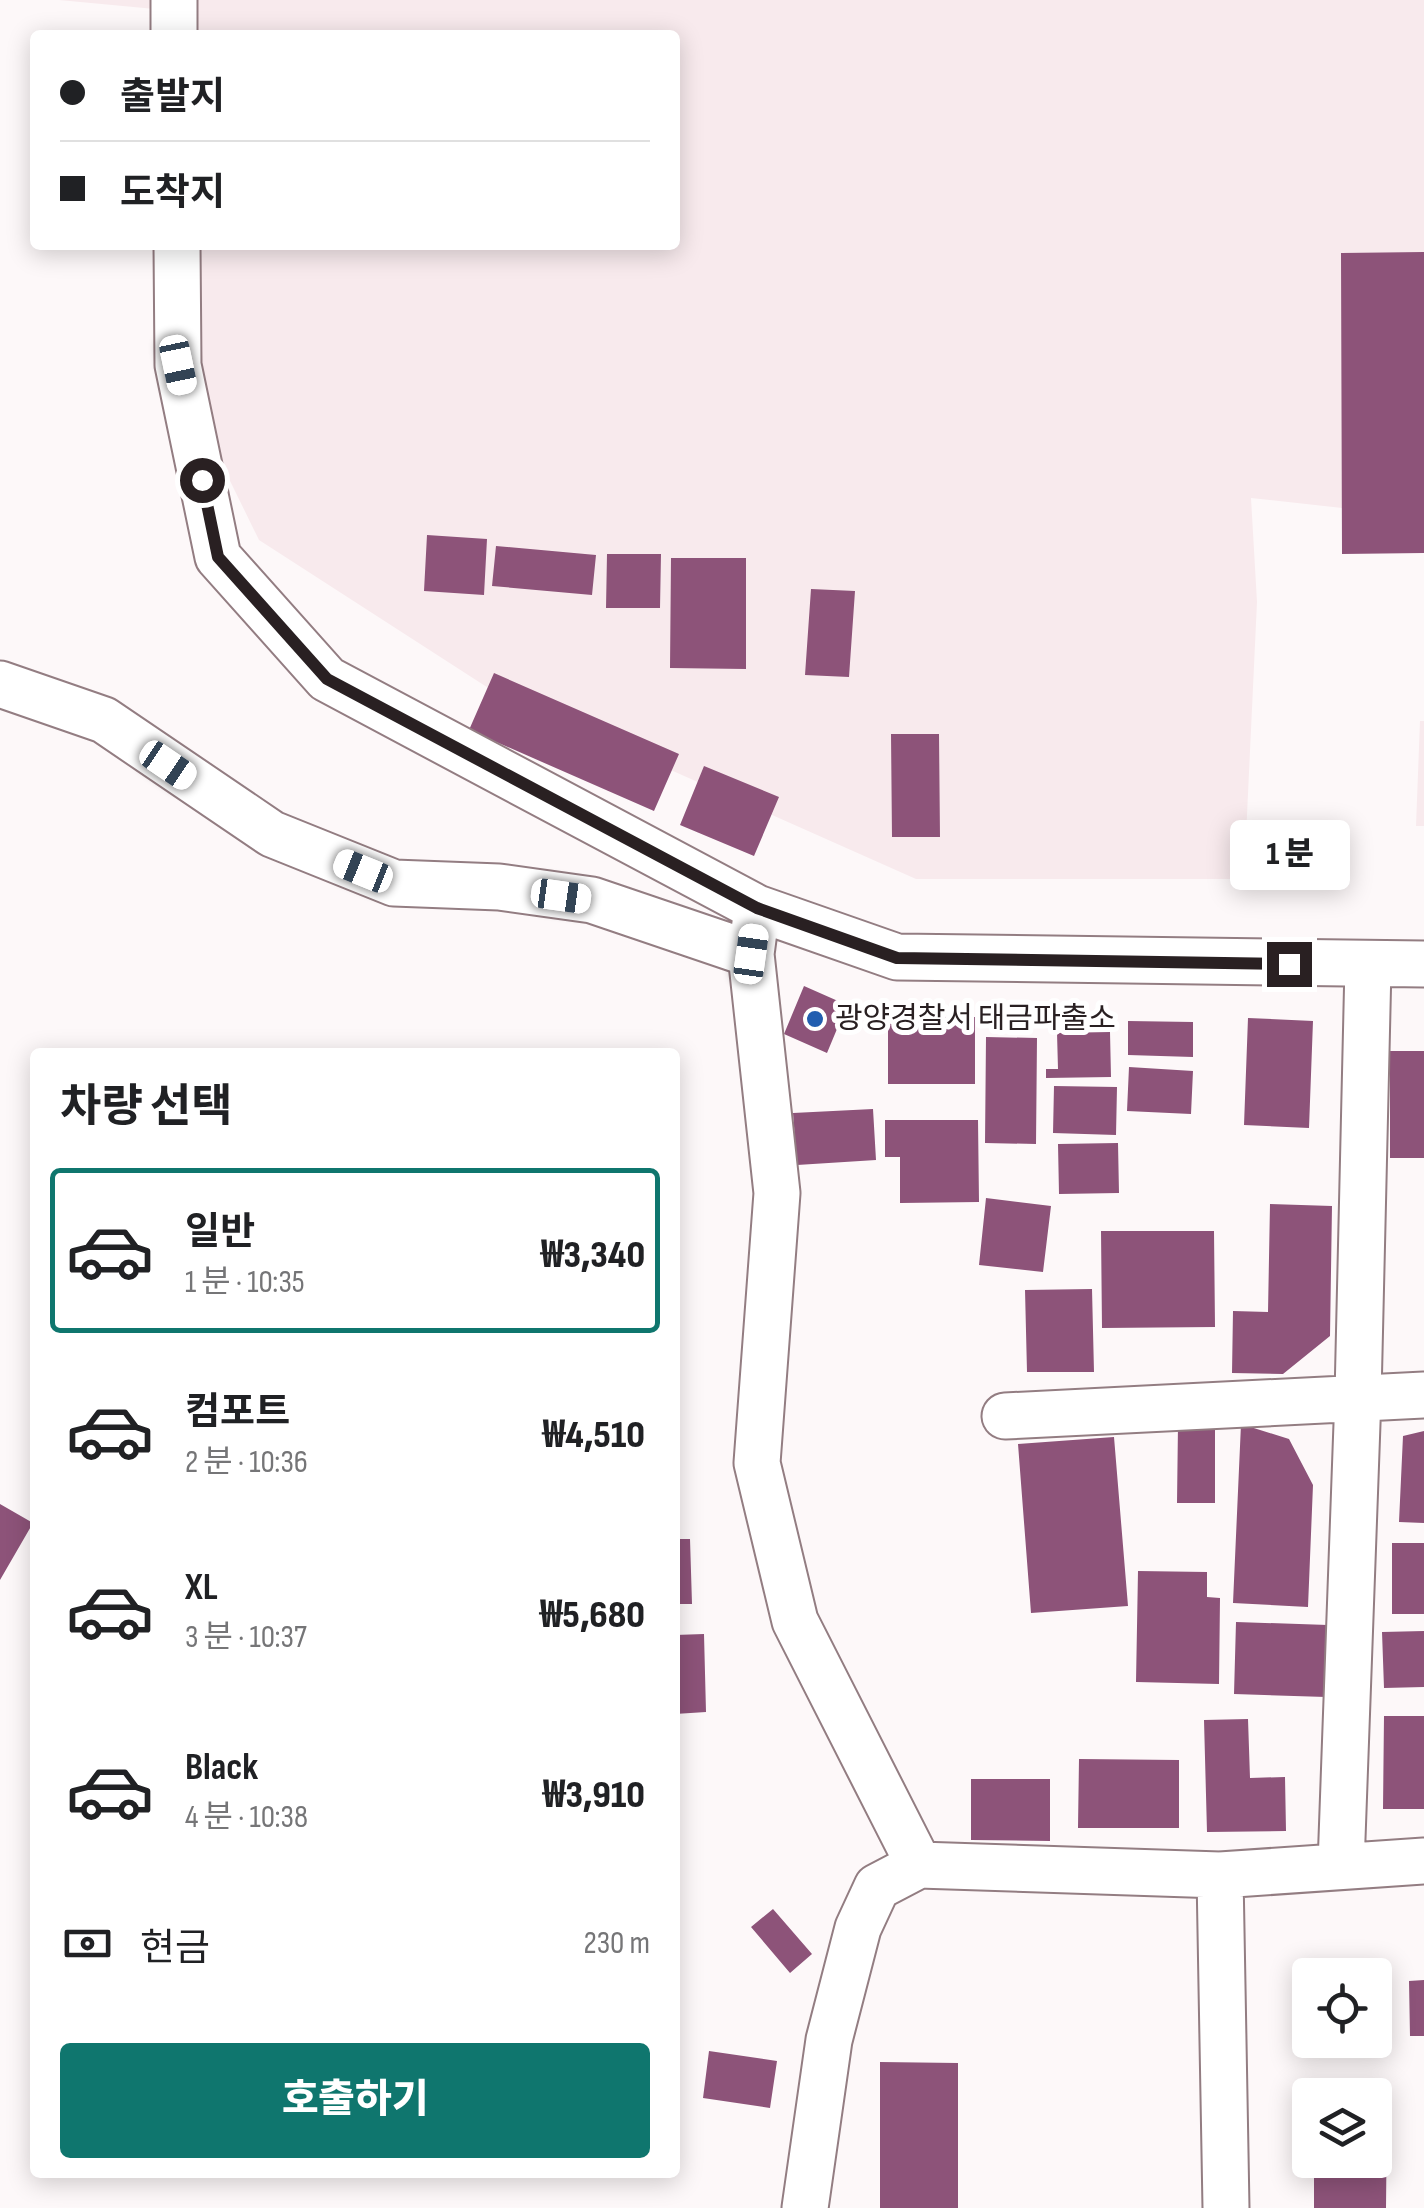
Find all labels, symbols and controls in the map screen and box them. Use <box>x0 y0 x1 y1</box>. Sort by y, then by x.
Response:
text: 출발지 <box>120 75 225 120</box>
text: 도착지 <box>120 171 225 216</box>
car <box>157 333 199 397</box>
route start <box>180 458 225 503</box>
car <box>135 736 201 794</box>
callout: 1 분 <box>1229 819 1349 889</box>
text: 1 분 <box>1266 835 1314 874</box>
car <box>330 846 396 896</box>
car <box>529 877 593 915</box>
car <box>732 922 770 986</box>
route end <box>1267 942 1312 987</box>
place label: 광양경찰서 태금파출소 <box>835 1001 1116 1037</box>
marker: 광양경찰서 태금파출소 <box>804 1008 826 1030</box>
text: 차량 선택 <box>60 1080 233 1135</box>
icon: car <box>65 1206 155 1296</box>
text: 일반 <box>185 1210 255 1255</box>
text: ₩3,340 <box>541 1233 645 1278</box>
text: 1 분 · 10:35 <box>185 1263 305 1302</box>
icon: car <box>65 1386 155 1476</box>
text: 컴포트 <box>185 1390 290 1435</box>
text: ₩4,510 <box>542 1413 645 1458</box>
text: 2 분 · 10:36 <box>185 1443 308 1482</box>
text: XL <box>185 1565 218 1610</box>
icon: car <box>65 1566 155 1656</box>
text: ₩5,680 <box>540 1593 645 1638</box>
text: 3 분 · 10:37 <box>185 1618 307 1657</box>
text: Black <box>185 1745 258 1790</box>
icon: car <box>65 1746 155 1836</box>
text: ₩3,910 <box>543 1773 645 1818</box>
text: 4 분 · 10:38 <box>185 1798 308 1837</box>
icon: cash <box>60 1916 115 1971</box>
text: 230 m <box>583 1924 650 1963</box>
text: 현금 <box>140 1926 210 1971</box>
map controls <box>1292 1958 1392 2178</box>
button: locate <box>1292 1958 1392 2058</box>
button: 호출하기 <box>60 2043 650 2158</box>
button: layers <box>1292 2078 1392 2178</box>

